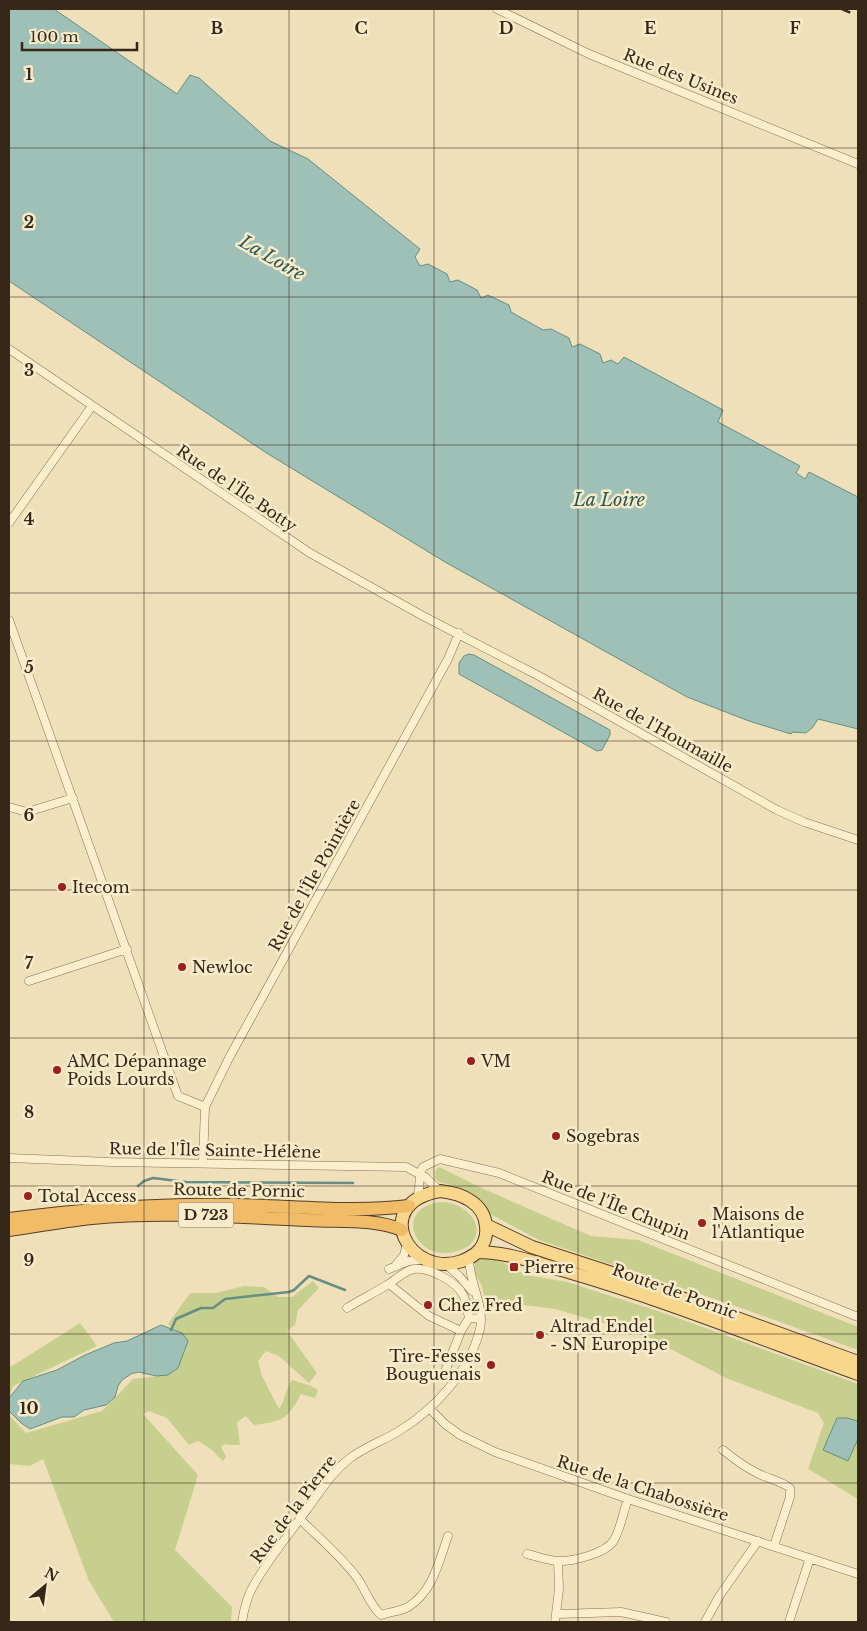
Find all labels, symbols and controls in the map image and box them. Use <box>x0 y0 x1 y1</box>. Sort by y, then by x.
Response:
text: B <box>211 18 224 38</box>
text: C <box>354 18 368 38</box>
text: D <box>499 18 513 38</box>
text: E <box>644 18 656 38</box>
text: F <box>789 18 801 38</box>
scale bar <box>22 20 138 52</box>
text: 100 m <box>30 27 79 46</box>
street label: Rue des Usines <box>621 44 741 108</box>
text: 1 <box>26 64 33 84</box>
text: 2 <box>24 212 34 232</box>
water label: La Loire <box>235 230 309 285</box>
text: 3 <box>24 360 34 380</box>
street label: Rue de l'Île Botty <box>173 440 302 536</box>
water label: La Loire <box>572 489 645 511</box>
text: 4 <box>24 509 34 529</box>
text: 5 <box>24 657 34 677</box>
street label: Rue de l'Houmaille <box>590 683 736 777</box>
street label: Rue de l'Île Pointière <box>264 796 364 954</box>
text: 6 <box>24 805 35 825</box>
place label: Itecom <box>72 877 130 897</box>
marker: Itecom <box>56 881 68 893</box>
text: 7 <box>25 953 34 973</box>
place label: Newloc <box>192 957 253 977</box>
marker: Newloc <box>176 961 188 973</box>
place label: AMC Dépannage Poids Lourds <box>66 1051 207 1089</box>
place label: VM <box>480 1051 511 1071</box>
marker: VM <box>465 1055 477 1067</box>
marker: AMC Dépannage Poids Lourds <box>51 1064 63 1076</box>
text: 8 <box>24 1102 34 1122</box>
place label: Sogebras <box>566 1126 640 1146</box>
marker: Sogebras <box>550 1130 562 1142</box>
street label: Rue de l'Île Sainte-Hélène <box>109 1138 321 1162</box>
street label: Rue de l'Île Chupin <box>539 1166 693 1244</box>
street label: Route de Pornic <box>173 1179 305 1201</box>
place label: Total Access <box>38 1186 137 1206</box>
marker: Total Access <box>22 1190 34 1202</box>
road number: D 723 <box>178 1202 234 1228</box>
place label: Maisons de l'Atlantique <box>712 1204 805 1242</box>
marker: Maisons de l'Atlantique <box>696 1217 708 1229</box>
text: 9 <box>24 1250 35 1270</box>
place label: Pierre <box>524 1257 574 1277</box>
street label: Route de Pornic <box>610 1259 741 1323</box>
marker: Pierre <box>508 1261 520 1273</box>
place label: Chez Fred <box>438 1295 523 1315</box>
marker: Chez Fred <box>422 1299 434 1311</box>
place label: Altrad Endel - SN Europipe <box>549 1316 668 1354</box>
marker: Altrad Endel - SN Europipe <box>534 1329 546 1341</box>
place label: Tire-Fesses Bouguenais <box>385 1346 481 1384</box>
marker: Tire-Fesses Bouguenais <box>485 1359 497 1371</box>
text: 10 <box>19 1398 39 1418</box>
street label: Rue de la Pierre <box>246 1451 340 1567</box>
street label: Rue de la Chabossière <box>555 1451 731 1525</box>
north arrow <box>20 1561 70 1611</box>
text: N <box>41 1564 61 1586</box>

